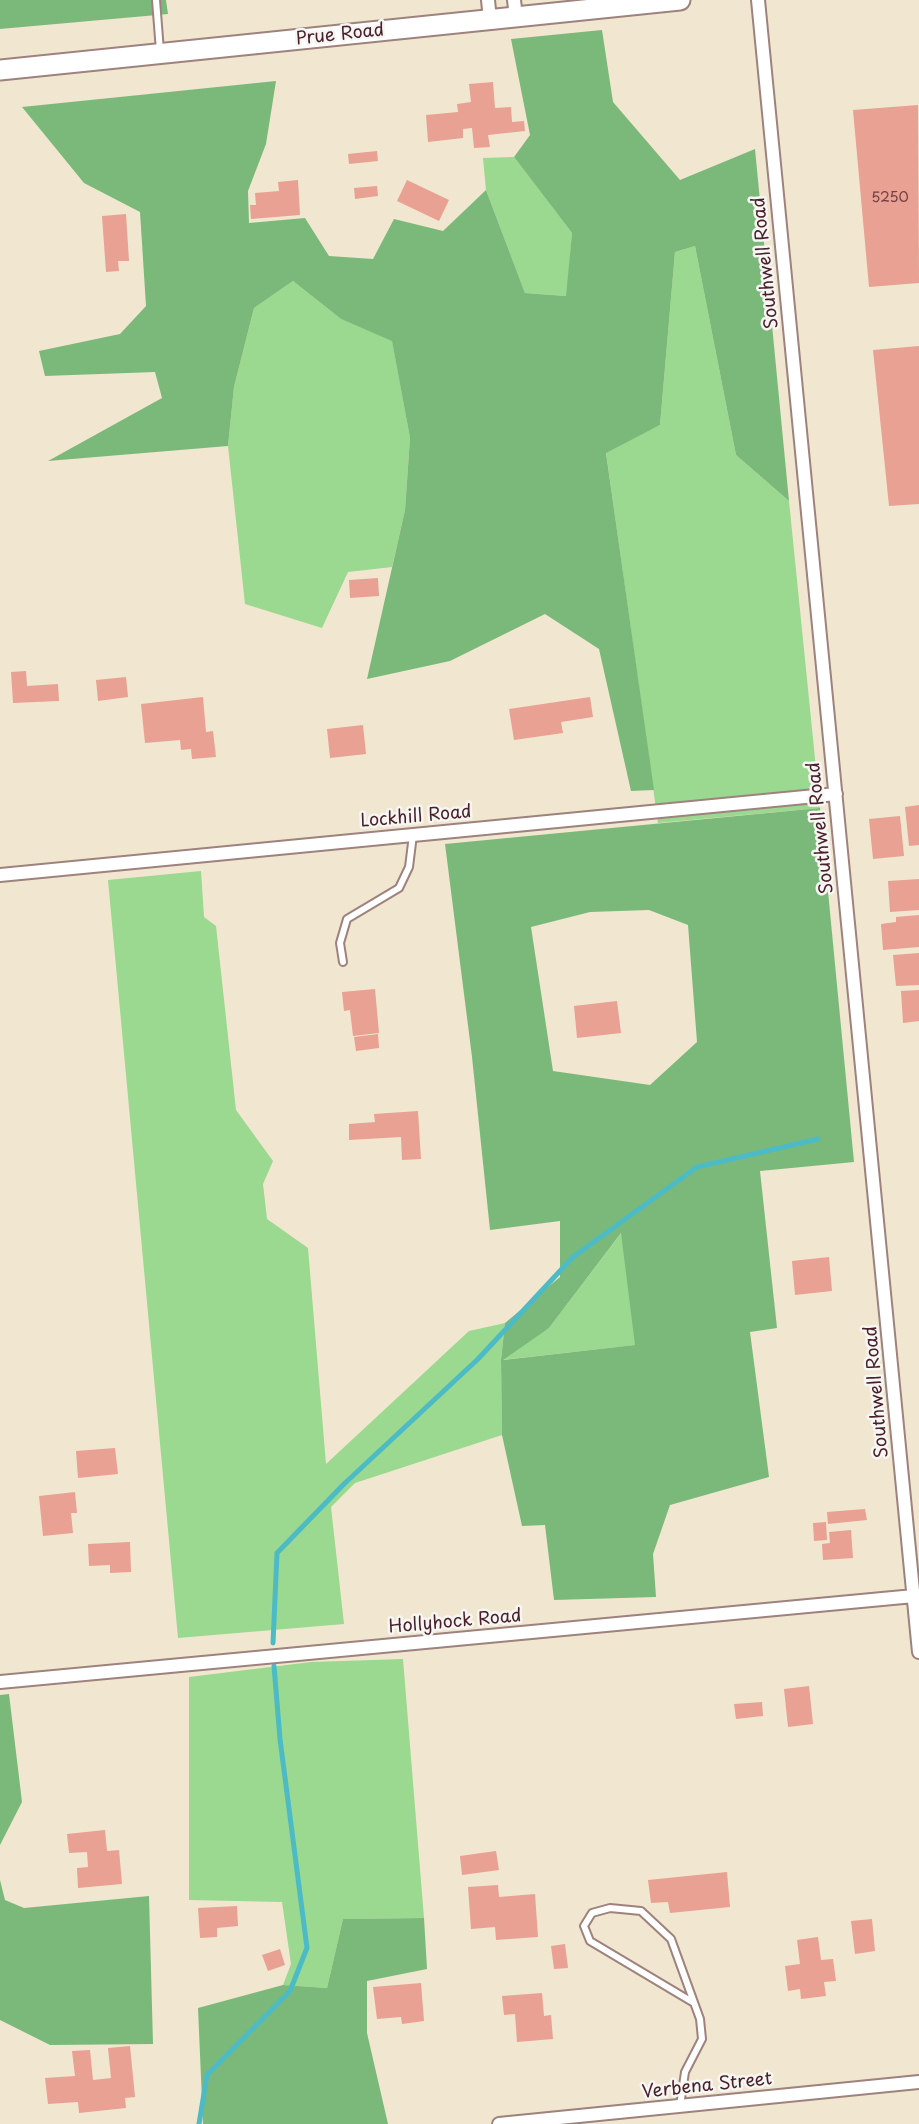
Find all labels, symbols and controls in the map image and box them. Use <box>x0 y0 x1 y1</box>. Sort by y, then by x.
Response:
street label: Prue Road <box>295 20 385 50</box>
house number: 5250 <box>871 190 909 206</box>
street label: Southwell Road <box>748 196 784 330</box>
street label: Southwell Road <box>803 761 839 895</box>
street label: Lockhill Road <box>359 801 473 833</box>
street label: Southwell Road <box>860 1325 894 1459</box>
street label: Hollyhock Road <box>388 1605 522 1639</box>
street label: Verbena Street <box>641 2068 773 2104</box>

